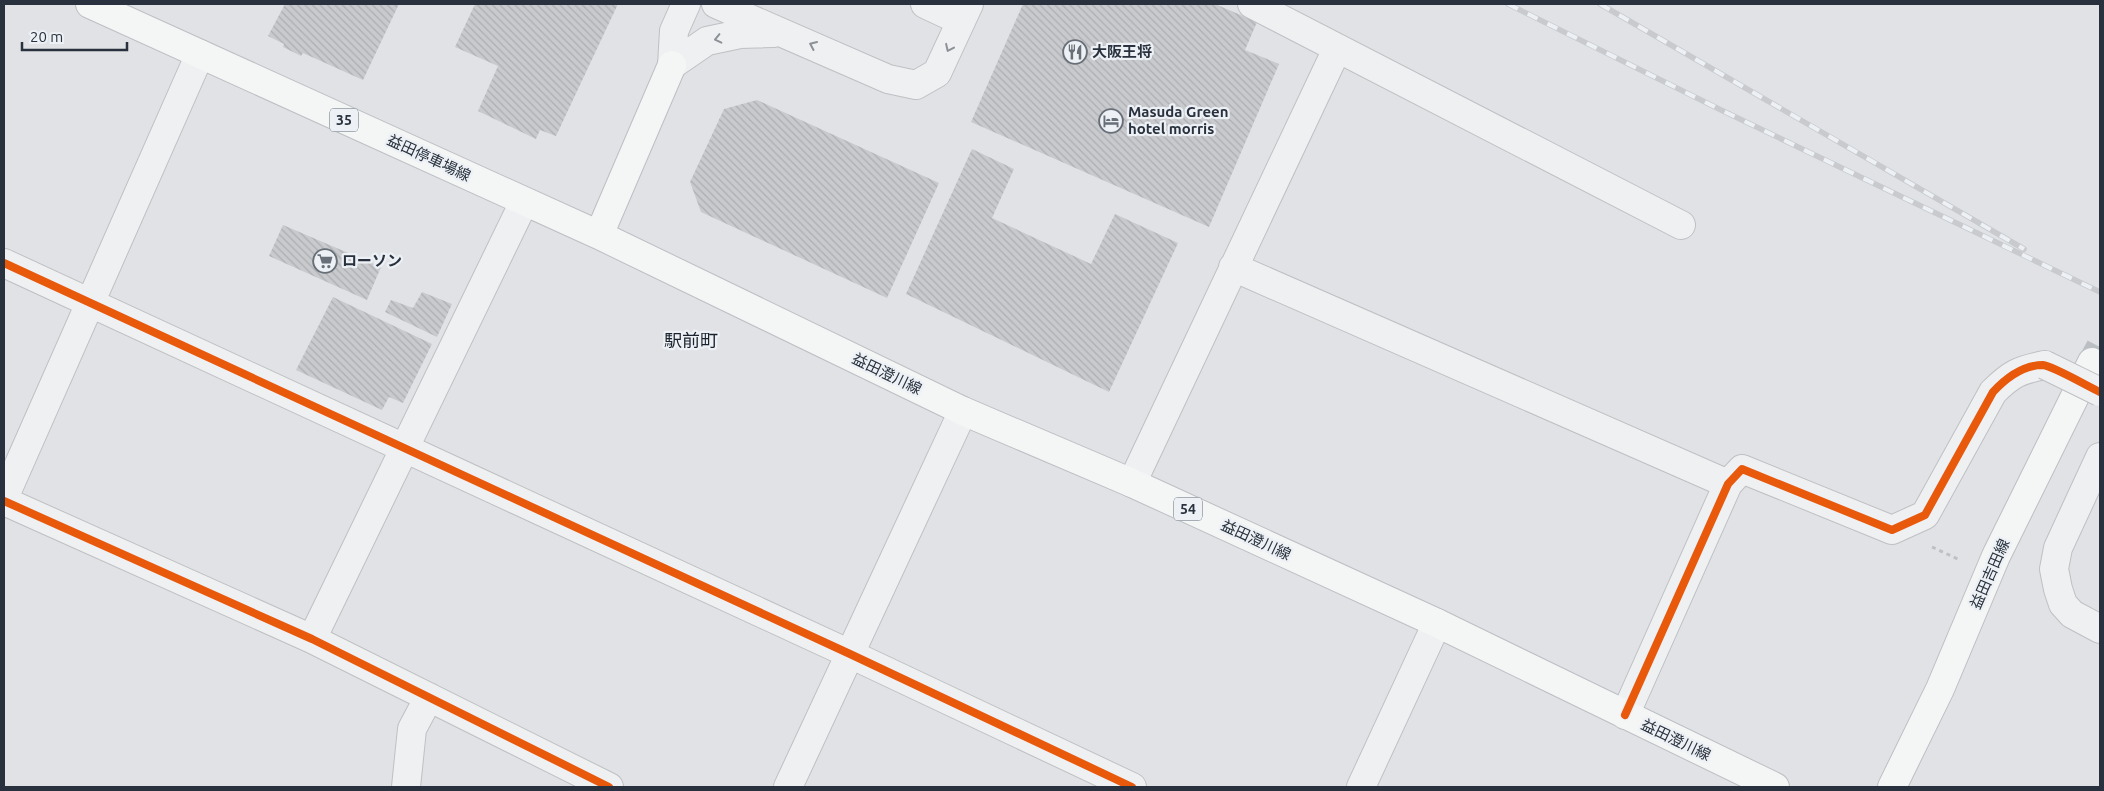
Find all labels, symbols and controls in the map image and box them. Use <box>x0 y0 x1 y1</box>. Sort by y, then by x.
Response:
scale bar <box>22 20 128 52</box>
text: 20 m <box>30 28 63 45</box>
one-way arrow <box>713 33 722 44</box>
restaurant icon: 大阪王将 <box>1062 39 1088 65</box>
one-way arrow <box>809 41 818 52</box>
one-way arrow <box>944 43 955 52</box>
place label: 大阪王将 <box>1092 43 1152 60</box>
place label: Masuda Green hotel morris <box>1128 103 1229 137</box>
road number: 35 <box>330 108 358 132</box>
hotel icon: Masuda Green hotel morris <box>1098 108 1124 134</box>
street label: 益田停車場線 <box>385 131 474 184</box>
supermarket icon: ローソン <box>312 248 338 274</box>
place label: ローソン <box>342 252 402 269</box>
district label: 駅前町 <box>664 330 718 350</box>
street label: 益田澄川線 <box>850 349 925 398</box>
road number: 54 <box>1174 498 1202 520</box>
street label: 益田澄川線 <box>1219 516 1294 563</box>
street label: 益田吉田線 <box>1967 536 2013 612</box>
street label: 益田澄川線 <box>1639 715 1714 764</box>

